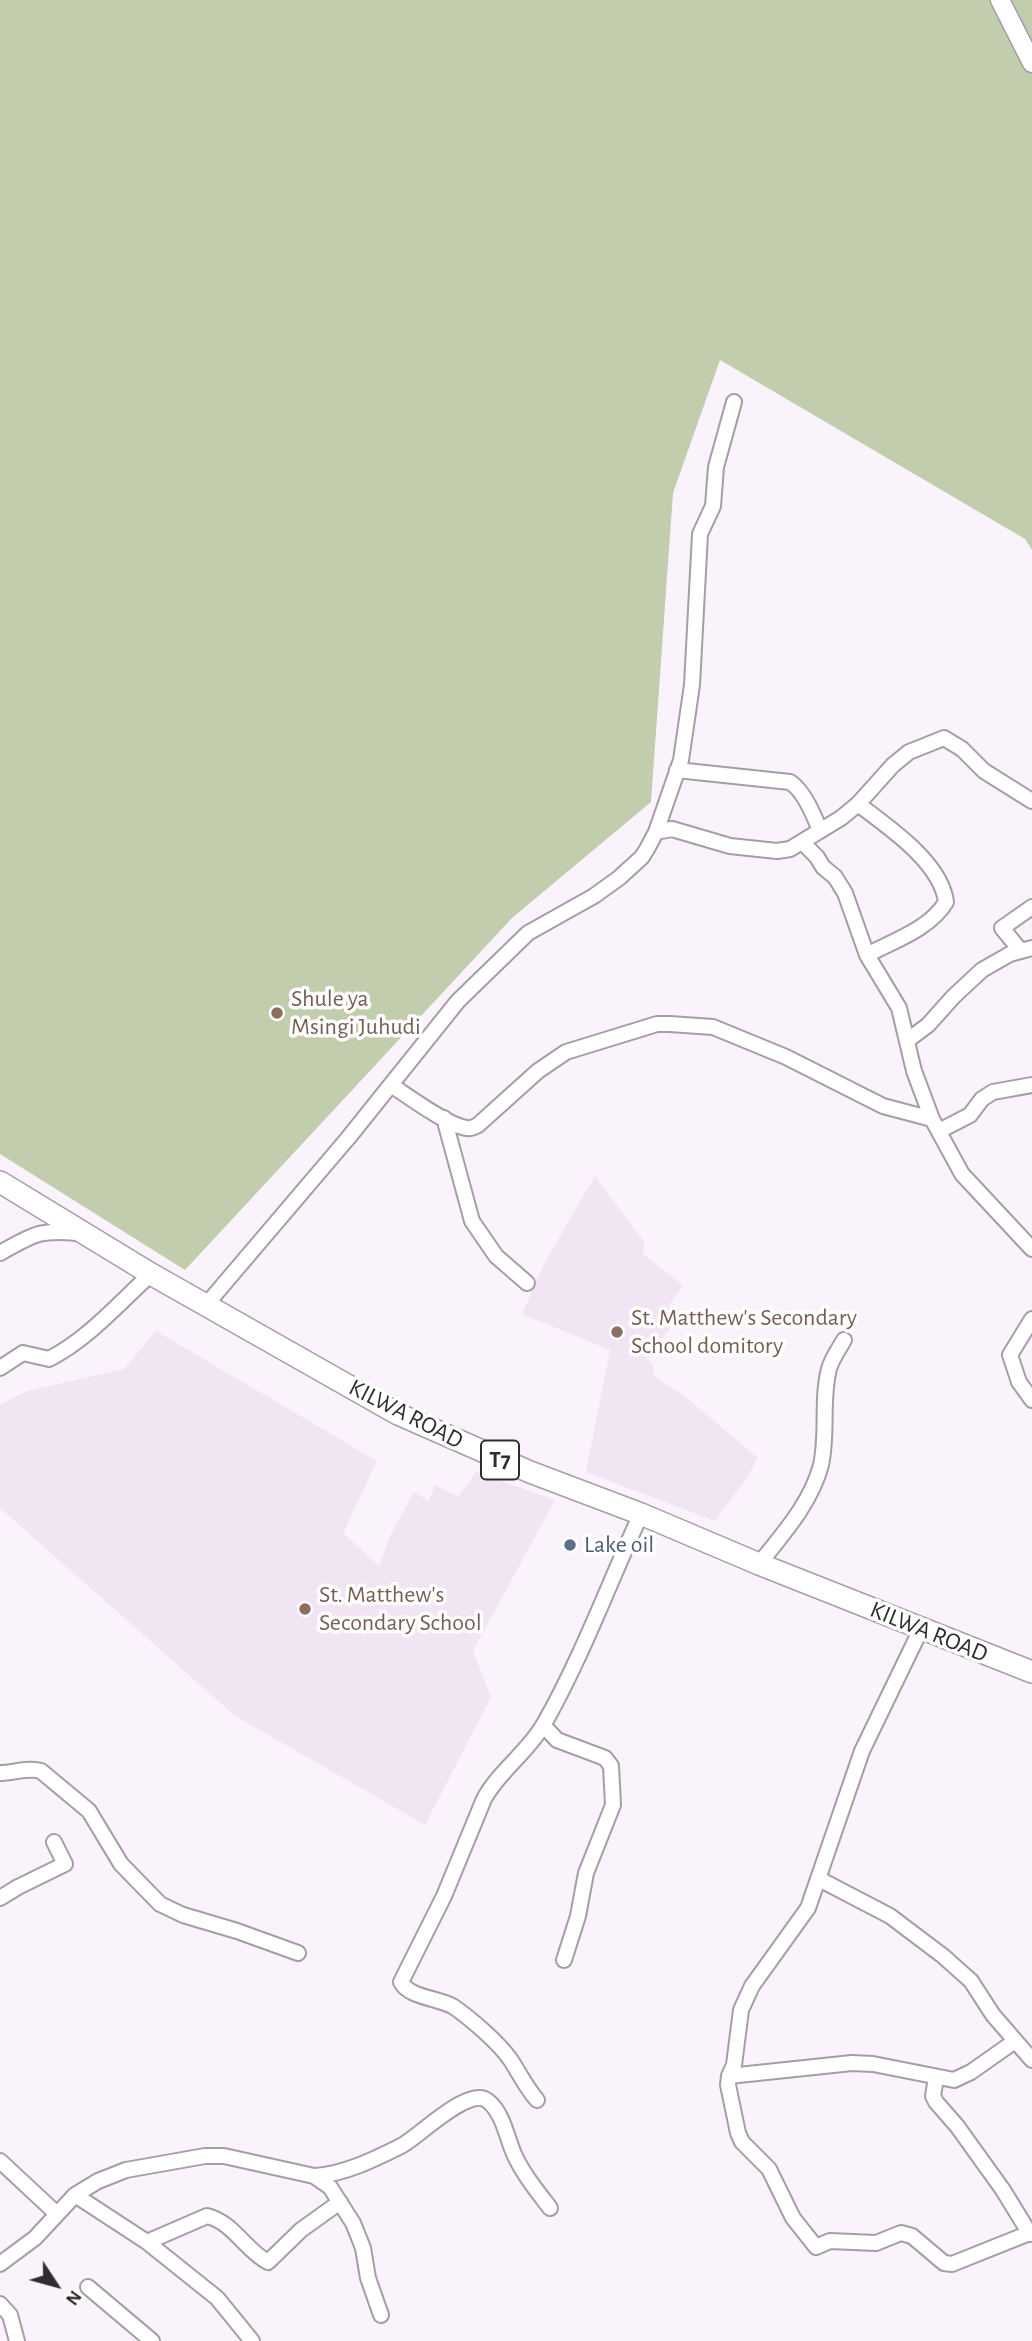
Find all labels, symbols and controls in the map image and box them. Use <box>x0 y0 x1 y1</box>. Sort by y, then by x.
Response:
place label: Shule ya Msingi Juhudi <box>291 985 421 1041</box>
marker: Shule ya Msingi Juhudi <box>269 1005 285 1021</box>
place label: St. Matthew's Secondary School domitory <box>631 1304 857 1360</box>
marker: St. Matthew's Secondary School domitory <box>609 1324 625 1340</box>
street label: KILWA ROAD <box>344 1373 468 1455</box>
road number: T7 <box>481 1441 519 1480</box>
place label: Lake oil <box>584 1531 654 1559</box>
marker: Lake oil <box>562 1537 578 1553</box>
place label: St. Matthew's Secondary School <box>319 1581 482 1637</box>
street label: KILWA ROAD <box>866 1595 992 1669</box>
marker: St. Matthew's Secondary School <box>297 1601 313 1617</box>
north arrow <box>21 2250 91 2320</box>
text: N <box>62 2287 85 2309</box>

